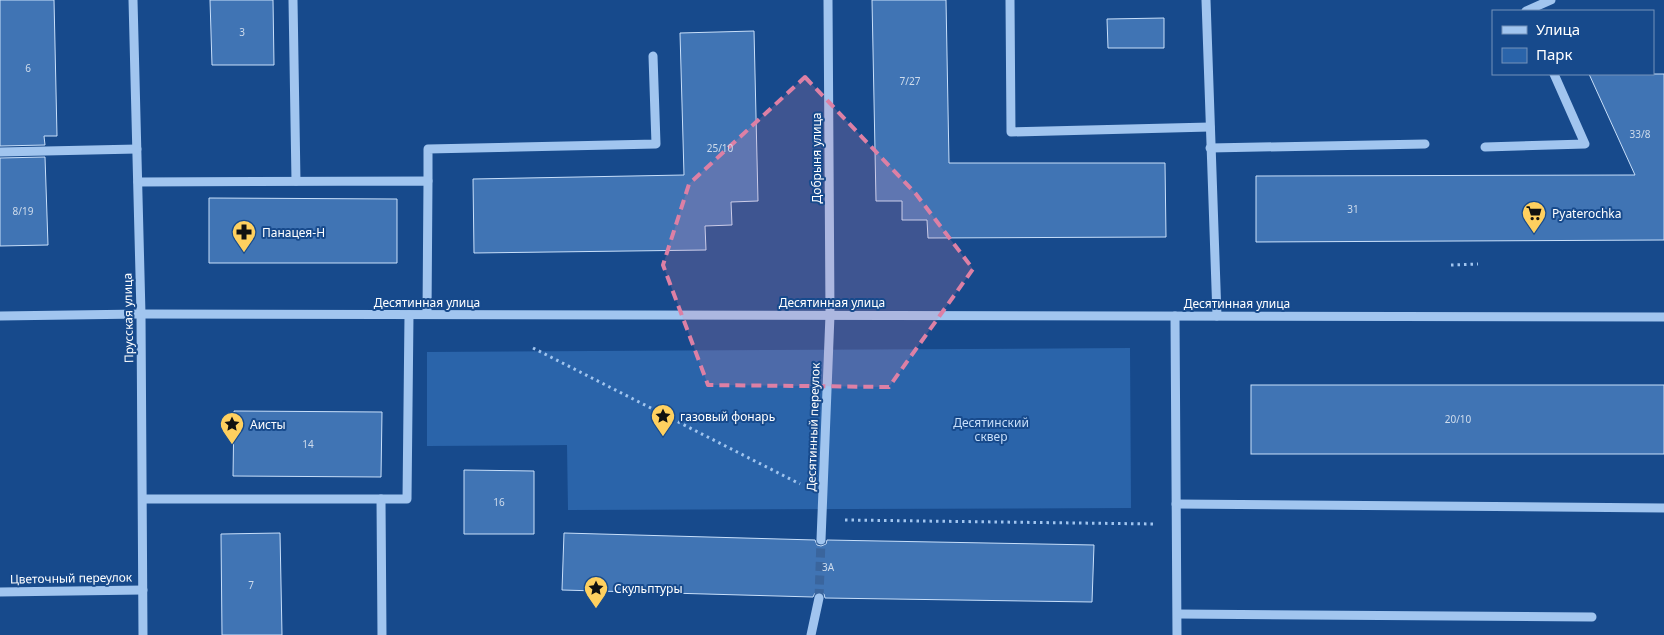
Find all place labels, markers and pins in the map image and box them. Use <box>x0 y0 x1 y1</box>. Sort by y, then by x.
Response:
supermarket icon: Pyaterochka <box>1521 200 1547 234</box>
place label: Pyaterochka <box>1552 205 1622 222</box>
pharmacy icon: Панацея-Н <box>231 219 257 253</box>
place label: Панацея-Н <box>262 224 325 241</box>
place icon: газовый фонарь <box>650 403 676 437</box>
place label: газовый фонарь <box>680 408 775 425</box>
place icon: Аисты <box>219 411 245 445</box>
place label: Аисты <box>250 416 286 433</box>
place icon: Скульптуры <box>583 575 609 609</box>
place label: Скульптуры <box>614 580 683 597</box>

